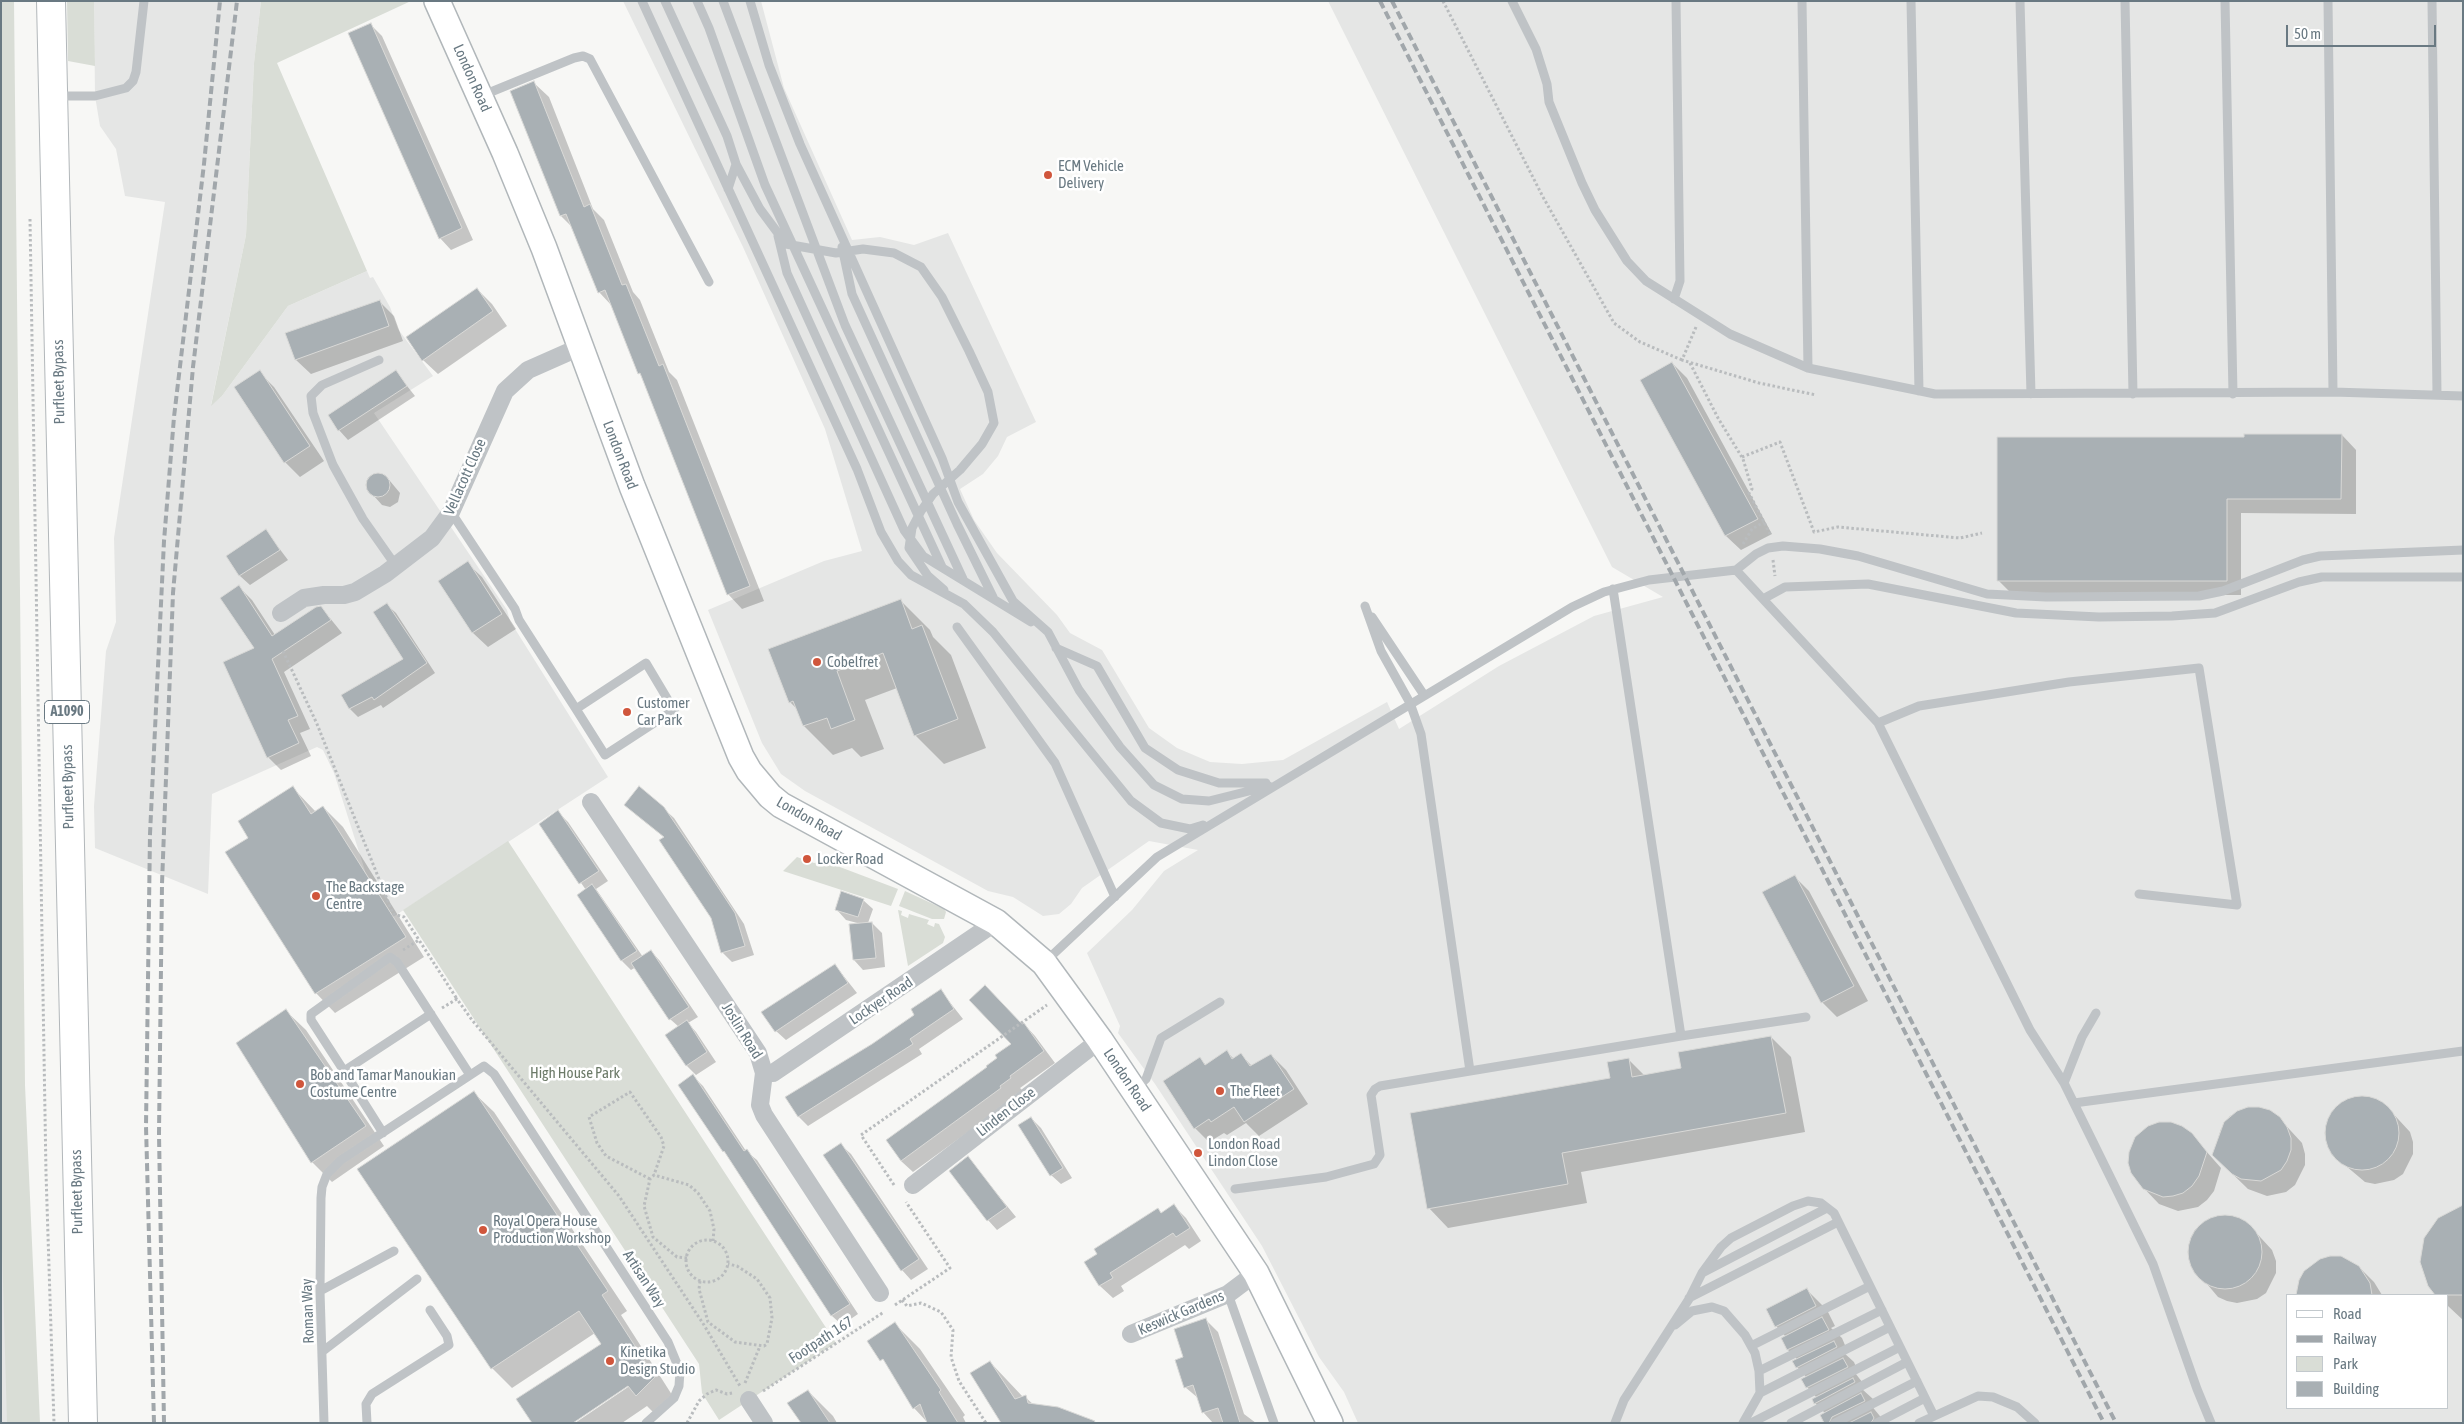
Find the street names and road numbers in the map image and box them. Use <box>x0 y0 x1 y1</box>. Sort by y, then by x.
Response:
street label: London Road <box>449 41 495 115</box>
street label: Purfleet Bypass <box>49 339 69 425</box>
street label: London Road <box>599 418 641 492</box>
street label: Vellacott Close <box>440 436 490 518</box>
road number: A1090 <box>44 700 90 724</box>
street label: Purfleet Bypass <box>58 744 78 830</box>
street label: London Road <box>773 793 845 845</box>
street label: Lockyer Road <box>846 973 916 1029</box>
street label: Joslin Road <box>718 1000 766 1062</box>
street label: London Road <box>1099 1045 1155 1115</box>
street label: Linden Close <box>973 1084 1039 1140</box>
street label: Purfleet Bypass <box>67 1149 87 1235</box>
street label: Artisan Way <box>619 1247 669 1311</box>
street label: Roman Way <box>298 1278 318 1344</box>
street label: Keswick Gardens <box>1135 1287 1227 1339</box>
street label: Footpath 167 <box>785 1313 857 1367</box>

